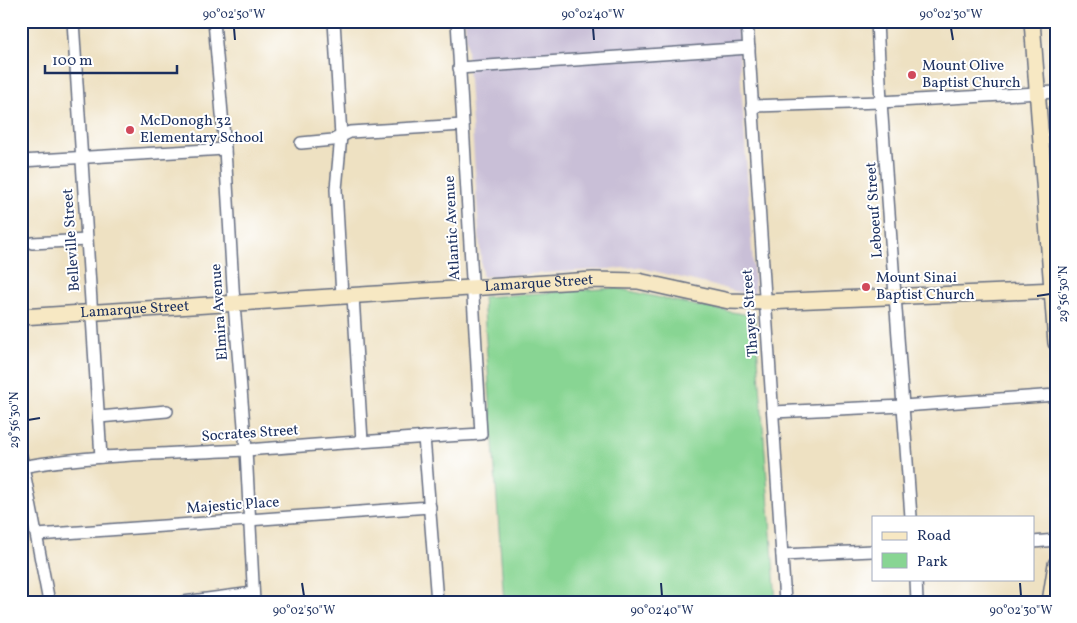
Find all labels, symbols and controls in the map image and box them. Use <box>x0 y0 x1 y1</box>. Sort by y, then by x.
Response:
text: 90°02'50"W <box>203 7 265 23</box>
text: 90°02'40"W <box>561 7 625 23</box>
text: 90°02'30"W <box>919 7 983 23</box>
scale bar <box>45 42 178 74</box>
text: 100 m <box>52 51 92 72</box>
place label: Mount Olive Baptist Church <box>922 56 1021 94</box>
marker: Mount Olive Baptist Church <box>906 69 918 81</box>
place label: McDonogh 32 Elementary School <box>140 111 263 149</box>
marker: McDonogh 32 Elementary School <box>124 124 136 136</box>
street label: Leboeuf Street <box>861 161 889 259</box>
street label: Atlantic Avenue <box>440 175 466 281</box>
street label: Belleville Street <box>58 188 86 292</box>
street label: Elmira Avenue <box>206 263 234 361</box>
text: 29°56'30"N <box>1056 265 1072 322</box>
street label: Thayer Street <box>737 268 765 358</box>
place label: Mount Sinai Baptist Church <box>876 268 975 306</box>
street label: Lamarque Street <box>484 269 594 297</box>
marker: Mount Sinai Baptist Church <box>860 281 872 293</box>
street label: Lamarque Street <box>80 296 190 324</box>
text: 29°56'30"N <box>7 391 23 448</box>
street label: Socrates Street <box>201 420 299 448</box>
street label: Majestic Place <box>186 492 280 520</box>
legend <box>872 516 1034 580</box>
text: Road <box>917 526 951 547</box>
text: Park <box>917 552 948 573</box>
text: 90°02'50"W <box>273 603 335 619</box>
text: 90°02'40"W <box>630 603 694 619</box>
text: 90°02'30"W <box>989 603 1053 619</box>

